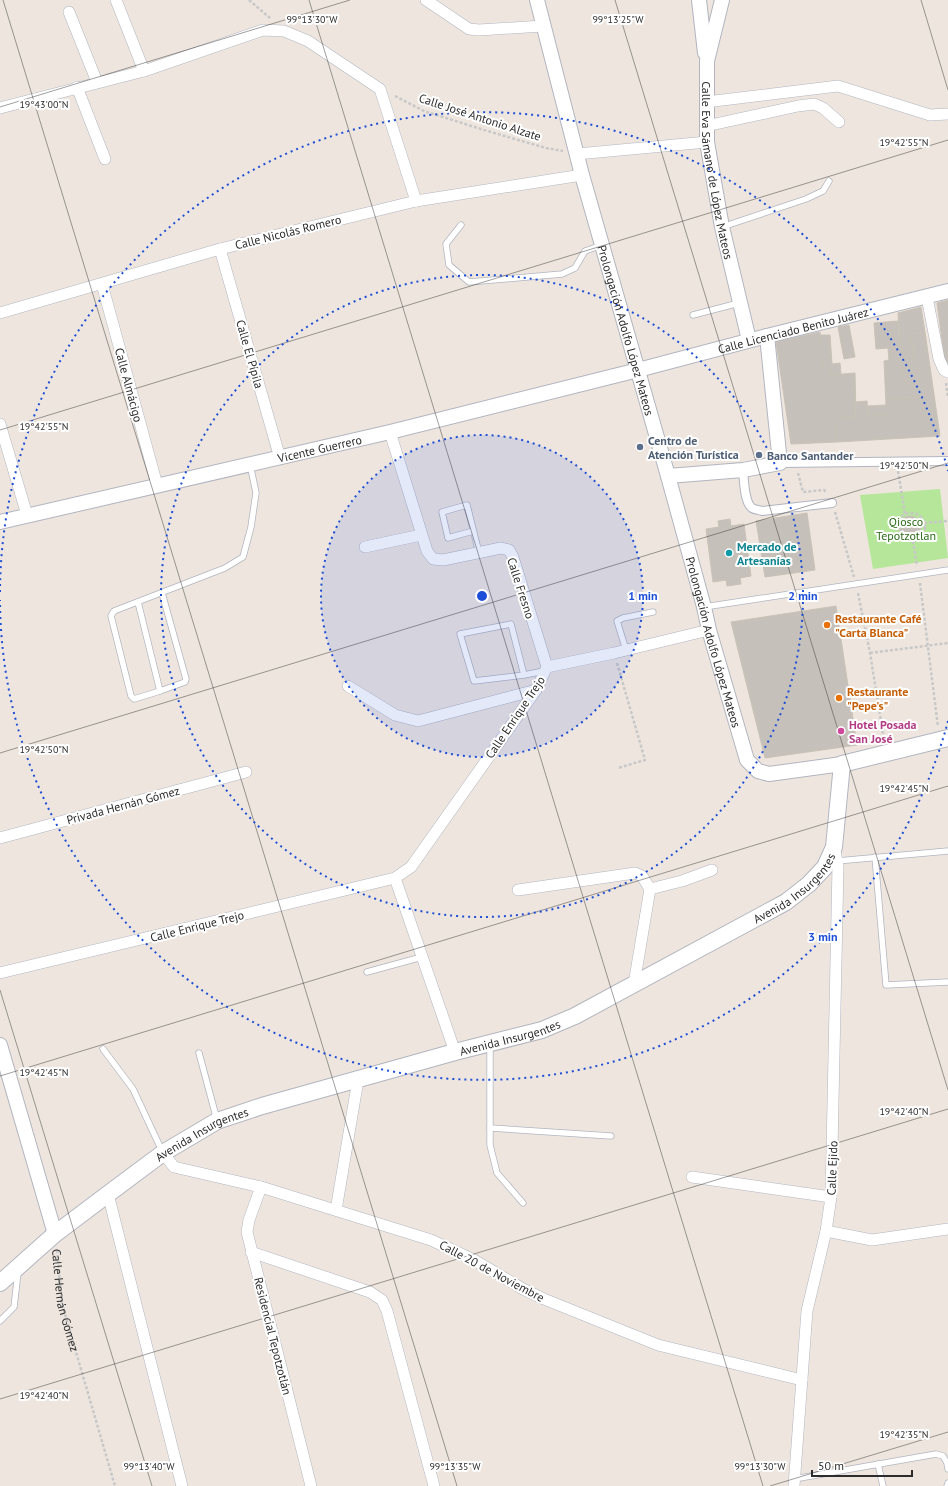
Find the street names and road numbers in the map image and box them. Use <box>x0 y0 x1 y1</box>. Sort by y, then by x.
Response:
street label: Calle Eva Sámano de López Mateos <box>700 81 737 261</box>
street label: Calle José Antonio Alzate <box>417 90 543 144</box>
street label: Calle Nicolás Romero <box>233 212 343 252</box>
street label: Prolongación Adolfo López Mateos <box>595 243 658 417</box>
street label: Calle Licenciado Benito Juárez <box>716 304 870 356</box>
street label: Calle El Pípila <box>233 318 267 390</box>
street label: Calle Almácigo <box>112 346 146 424</box>
street label: Vicente Guerrero <box>275 431 363 465</box>
street label: Prolongación Adolfo López Mateos <box>683 555 745 729</box>
street label: Calle Fresno <box>504 556 538 620</box>
street label: Calle Enrique Trejo <box>482 673 548 761</box>
street label: Privada Hernán Gómez <box>65 783 181 827</box>
street label: Avenida Insurgentes <box>750 851 838 926</box>
street label: Calle Enrique Trejo <box>148 907 246 945</box>
street label: Avenida Insurgentes <box>458 1016 562 1058</box>
street label: Avenida Insurgentes <box>152 1104 250 1164</box>
street label: Calle Ejido <box>824 1140 840 1196</box>
street label: Calle 20 de Noviembre <box>437 1237 547 1305</box>
street label: Calle Hernán Gómez <box>49 1248 83 1353</box>
street label: Residencial Tepotzotlán <box>251 1276 295 1396</box>

